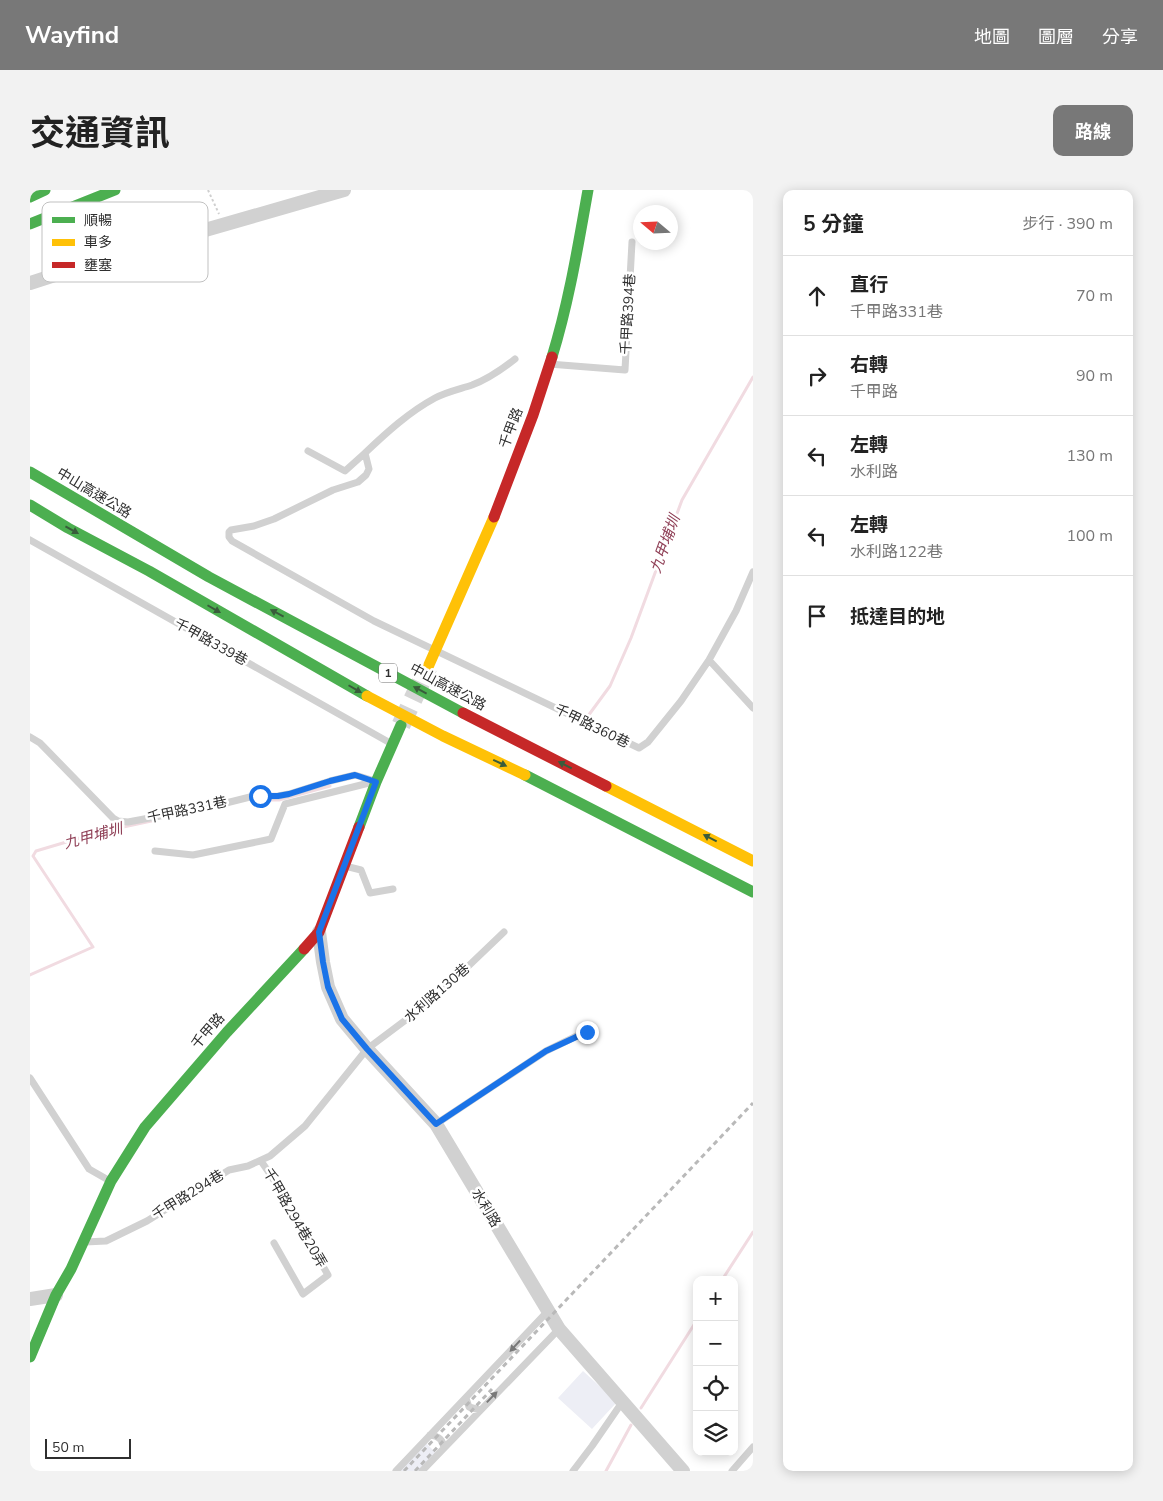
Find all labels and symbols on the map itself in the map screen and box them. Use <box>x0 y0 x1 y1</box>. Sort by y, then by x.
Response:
legend <box>42 202 208 282</box>
north arrow <box>633 205 678 250</box>
text: 順暢 <box>84 211 112 230</box>
text: 車多 <box>84 233 112 252</box>
text: 壅塞 <box>84 256 112 275</box>
street label: 千甲路394巷 <box>616 273 640 355</box>
street label: 千甲路 <box>495 405 527 451</box>
street label: 中山高速公路 <box>53 463 135 523</box>
water label: 九甲埔圳 <box>645 511 685 576</box>
one-way arrow <box>65 526 78 535</box>
one-way arrow <box>208 604 221 613</box>
one-way arrow <box>270 609 284 617</box>
street label: 千甲路339巷 <box>171 614 251 670</box>
street label: 中山高速公路 <box>406 659 490 715</box>
road number: 1 <box>379 663 397 682</box>
one-way arrow <box>348 685 363 693</box>
one-way arrow <box>413 686 428 694</box>
street label: 千甲路360巷 <box>551 700 633 752</box>
one-way arrow <box>493 759 507 767</box>
one-way arrow <box>558 761 572 769</box>
route start <box>249 785 272 808</box>
street label: 千甲路331巷 <box>145 792 229 828</box>
water label: 九甲埔圳 <box>61 818 126 853</box>
one-way arrow <box>702 834 717 842</box>
street label: 水利路130巷 <box>400 959 474 1027</box>
street label: 千甲路 <box>187 1009 229 1053</box>
route end <box>576 1021 599 1044</box>
street label: 千甲路294巷 <box>149 1165 227 1225</box>
street label: 千甲路294巷20弄 <box>259 1165 331 1271</box>
street label: 水利路 <box>467 1185 505 1231</box>
one-way arrow <box>509 1339 521 1351</box>
one-way arrow <box>486 1392 498 1404</box>
scale bar <box>45 1436 131 1459</box>

